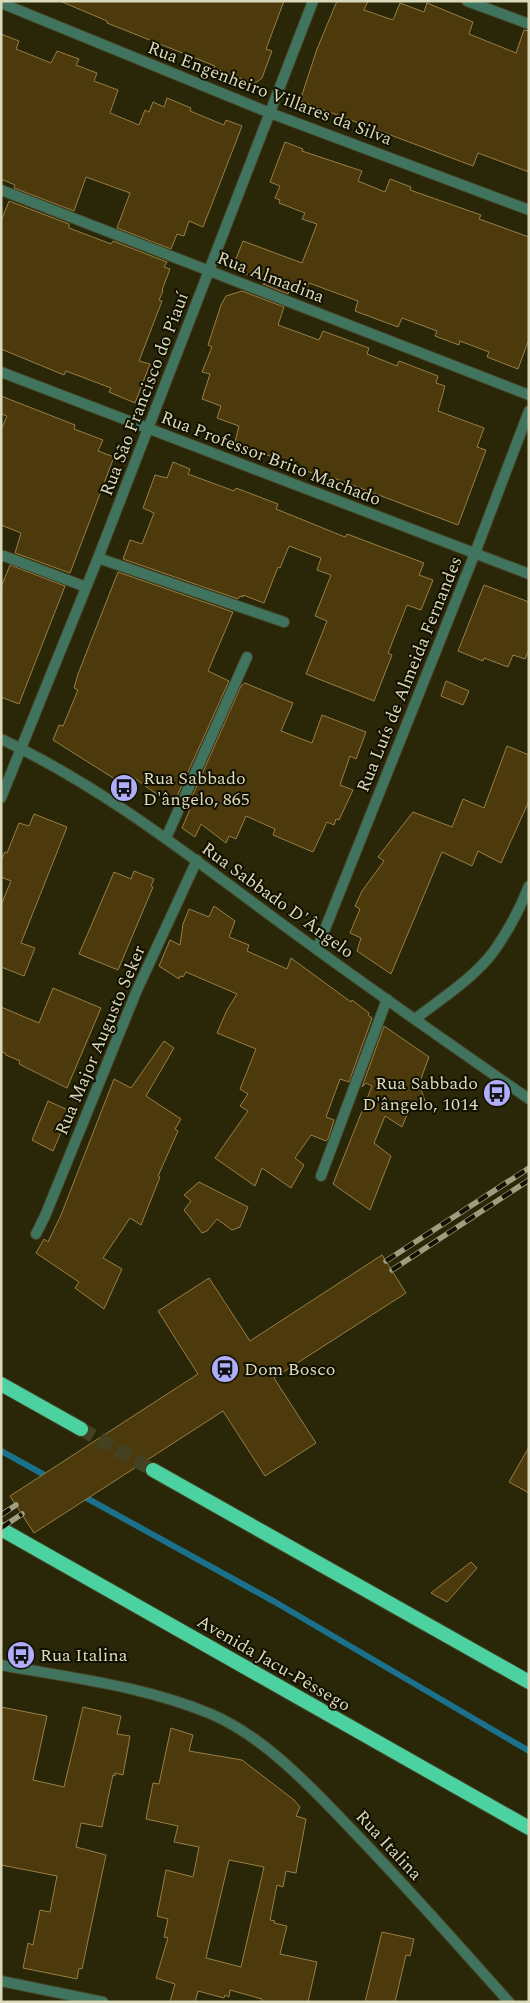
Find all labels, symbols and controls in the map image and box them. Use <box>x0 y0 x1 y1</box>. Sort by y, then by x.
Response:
street label: Rua Engenheiro Villares da Silva <box>144 34 396 153</box>
street label: Rua Almadina <box>213 245 329 310</box>
street label: Rua São Francisco do Piauí <box>93 287 196 500</box>
street label: Rua Professor Brito Machado <box>157 404 385 513</box>
street label: Rua Luís de Almeida Fernandes <box>350 552 469 796</box>
place label: Rua Sabbado D'ângelo, 865 <box>143 765 250 813</box>
bus stop icon: Rua Sabbado D'ângelo, 865 <box>109 773 139 803</box>
street label: Rua Sabbado D'Ângelo <box>196 836 360 965</box>
street label: Rua Major Augusto Seker <box>48 941 153 1139</box>
place label: Rua Sabbado D'ângelo, 1014 <box>362 1070 478 1118</box>
bus stop icon: Rua Sabbado D'ângelo, 1014 <box>482 1078 512 1108</box>
station icon: Dom Bosco <box>210 1354 240 1384</box>
place label: Dom Bosco <box>244 1356 336 1383</box>
street label: Avenida Jacu-Pêssego <box>192 1608 356 1719</box>
bus stop icon: Rua Italina <box>6 1640 36 1670</box>
place label: Rua Italina <box>40 1642 128 1669</box>
street label: Rua Italina <box>349 1804 428 1887</box>

